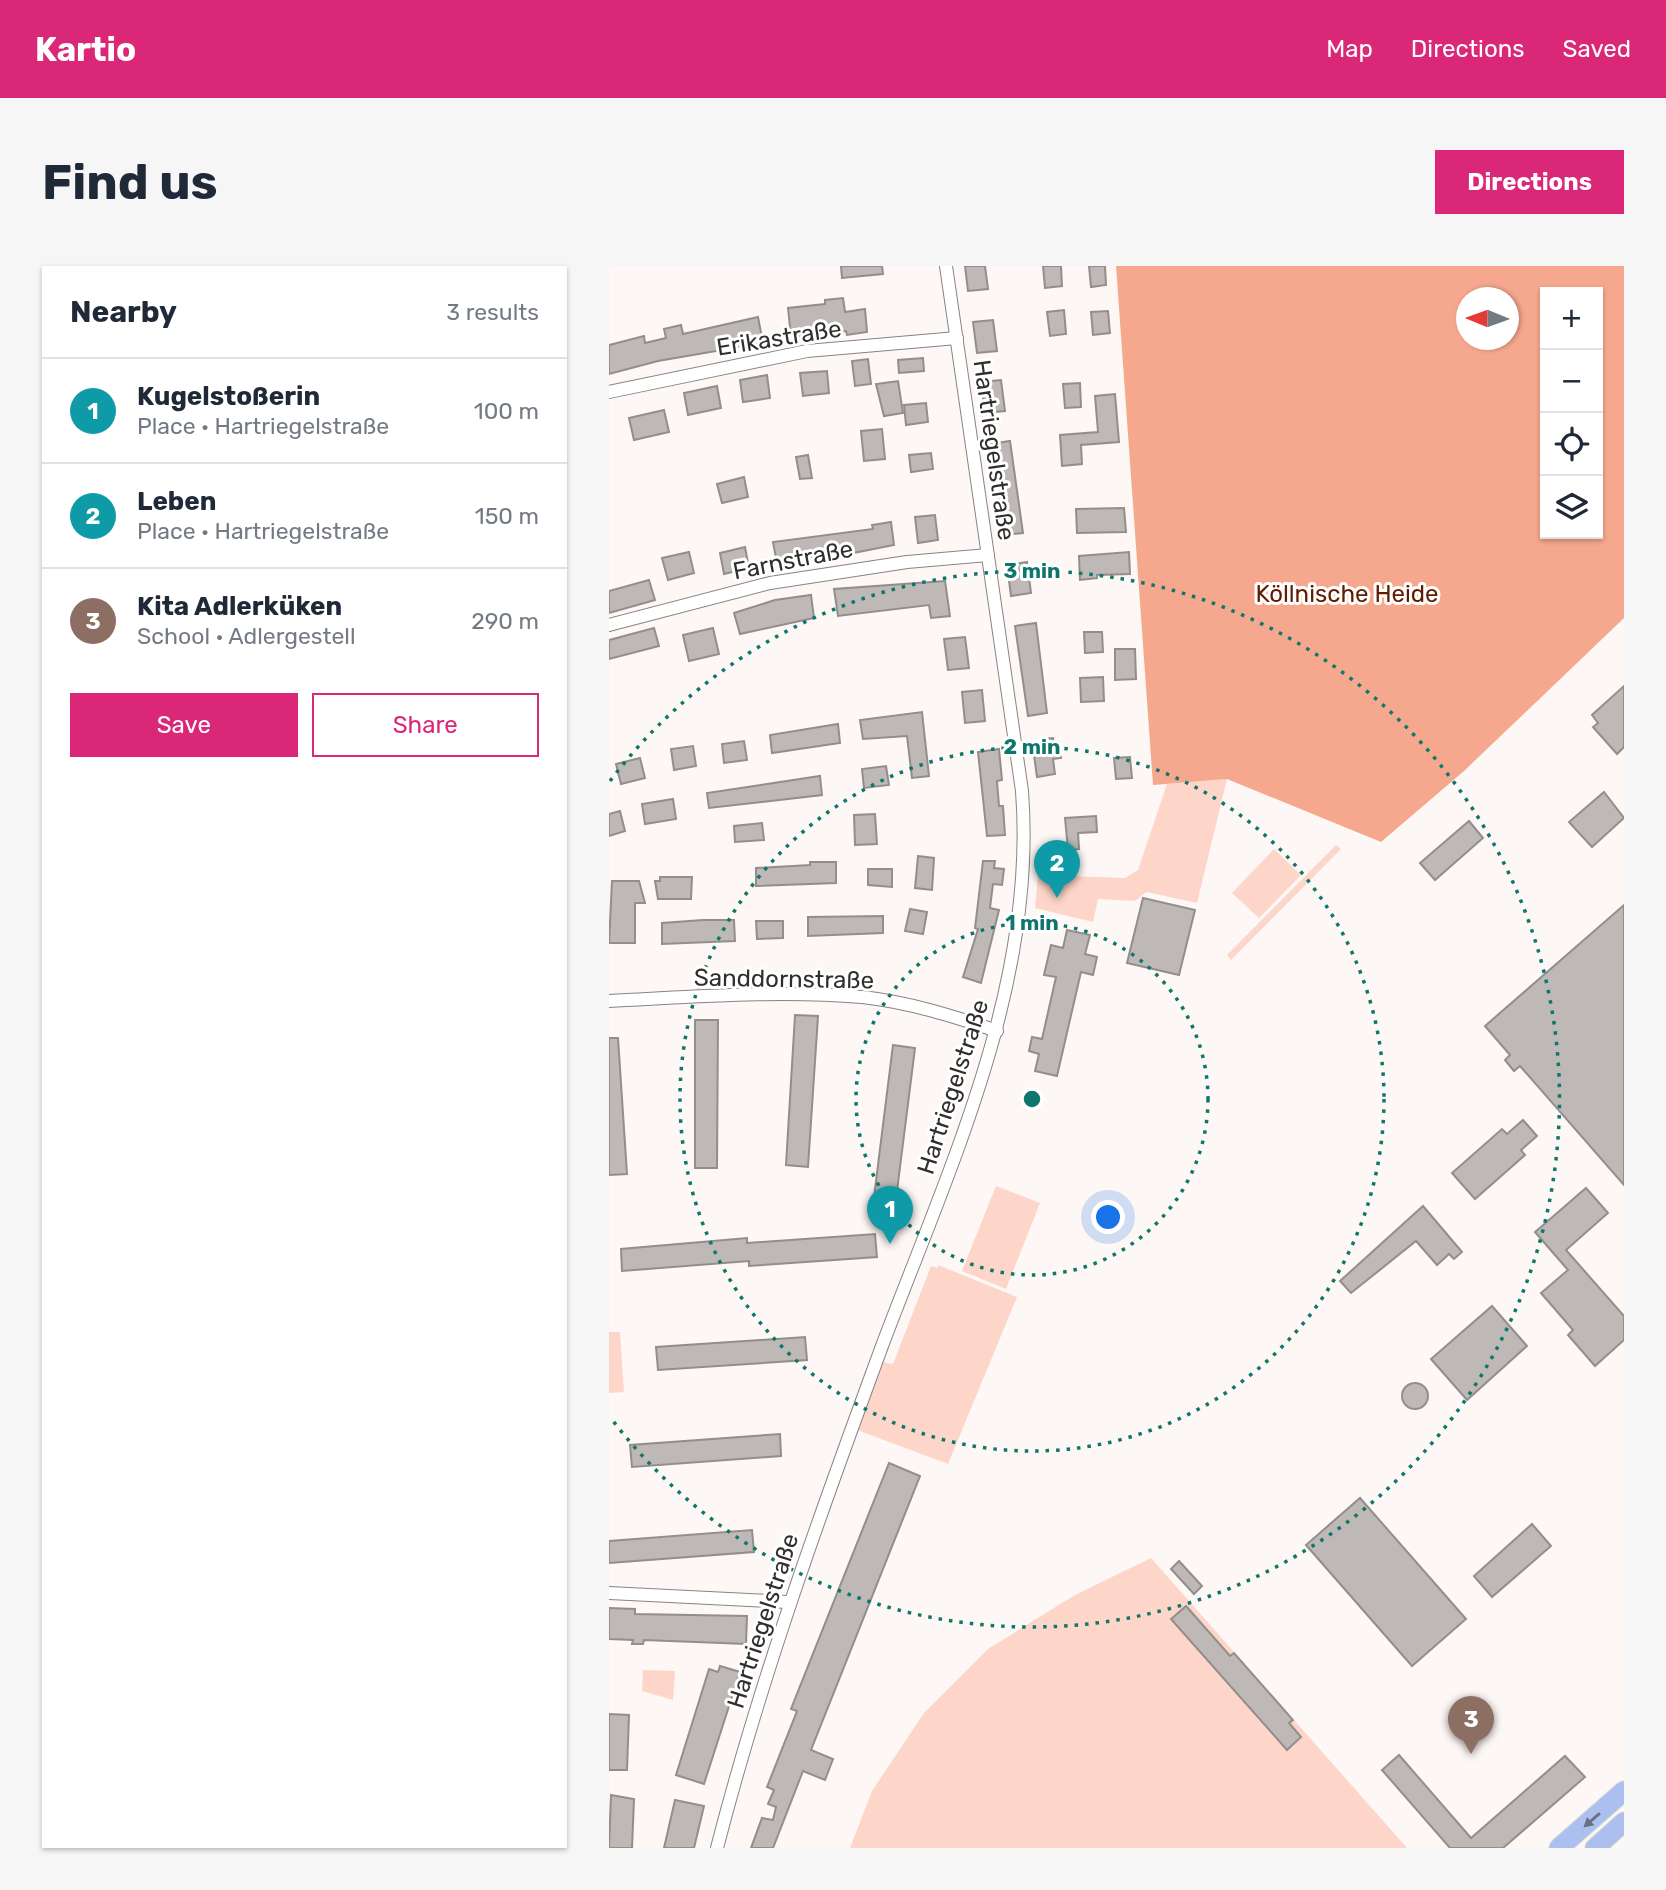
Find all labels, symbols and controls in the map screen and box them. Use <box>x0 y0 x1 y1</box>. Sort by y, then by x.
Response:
text: Kartio <box>35 30 136 69</box>
text: Map <box>1326 35 1373 63</box>
text: Directions <box>1411 35 1524 63</box>
text: Saved <box>1562 35 1631 63</box>
button: Directions <box>1435 150 1624 214</box>
text: Find us <box>42 153 218 211</box>
north arrow <box>1456 287 1519 350</box>
map controls <box>1540 287 1603 539</box>
button: + <box>1540 287 1603 350</box>
text: Nearby <box>70 294 177 330</box>
text: 3 results <box>446 298 539 326</box>
street label: Erikastraße <box>714 314 844 362</box>
button: − <box>1540 350 1603 413</box>
street label: Hartriegelstraße <box>967 358 1021 542</box>
text: Kugelstoßerin <box>137 381 320 412</box>
text: 1 <box>87 397 99 425</box>
text: 100 m <box>474 397 539 425</box>
text: Place · Hartriegelstraße <box>137 412 389 440</box>
button: locate <box>1540 413 1603 476</box>
button: layers <box>1540 476 1603 539</box>
text: Leben <box>137 486 216 517</box>
text: 2 <box>86 502 100 530</box>
text: 150 m <box>475 502 539 530</box>
text: Place · Hartriegelstraße <box>137 517 389 545</box>
street label: Farnstraße <box>731 535 855 585</box>
text: 3 min <box>1003 558 1061 583</box>
park label: Köllnische Heide <box>1255 580 1439 608</box>
text: Kita Adlerküken <box>137 591 342 622</box>
text: 3 <box>85 607 101 635</box>
text: 290 m <box>471 607 539 635</box>
text: School · Adlergestell <box>137 622 356 650</box>
button: Save <box>70 693 298 757</box>
button: Share <box>312 693 539 757</box>
text: 2 min <box>1004 734 1060 759</box>
pin: 2 <box>1034 840 1080 898</box>
text: 1 min <box>1005 910 1059 935</box>
street label: Sanddornstraße <box>694 963 874 995</box>
street label: Hartriegelstraße <box>912 996 994 1178</box>
centre of rings <box>1020 1087 1044 1111</box>
pin: 1 <box>867 1186 913 1244</box>
your location <box>1091 1200 1125 1234</box>
street label: Hartriegelstraße <box>722 1530 804 1712</box>
pin: 3 <box>1448 1696 1494 1754</box>
one-way arrow <box>1583 1812 1600 1827</box>

